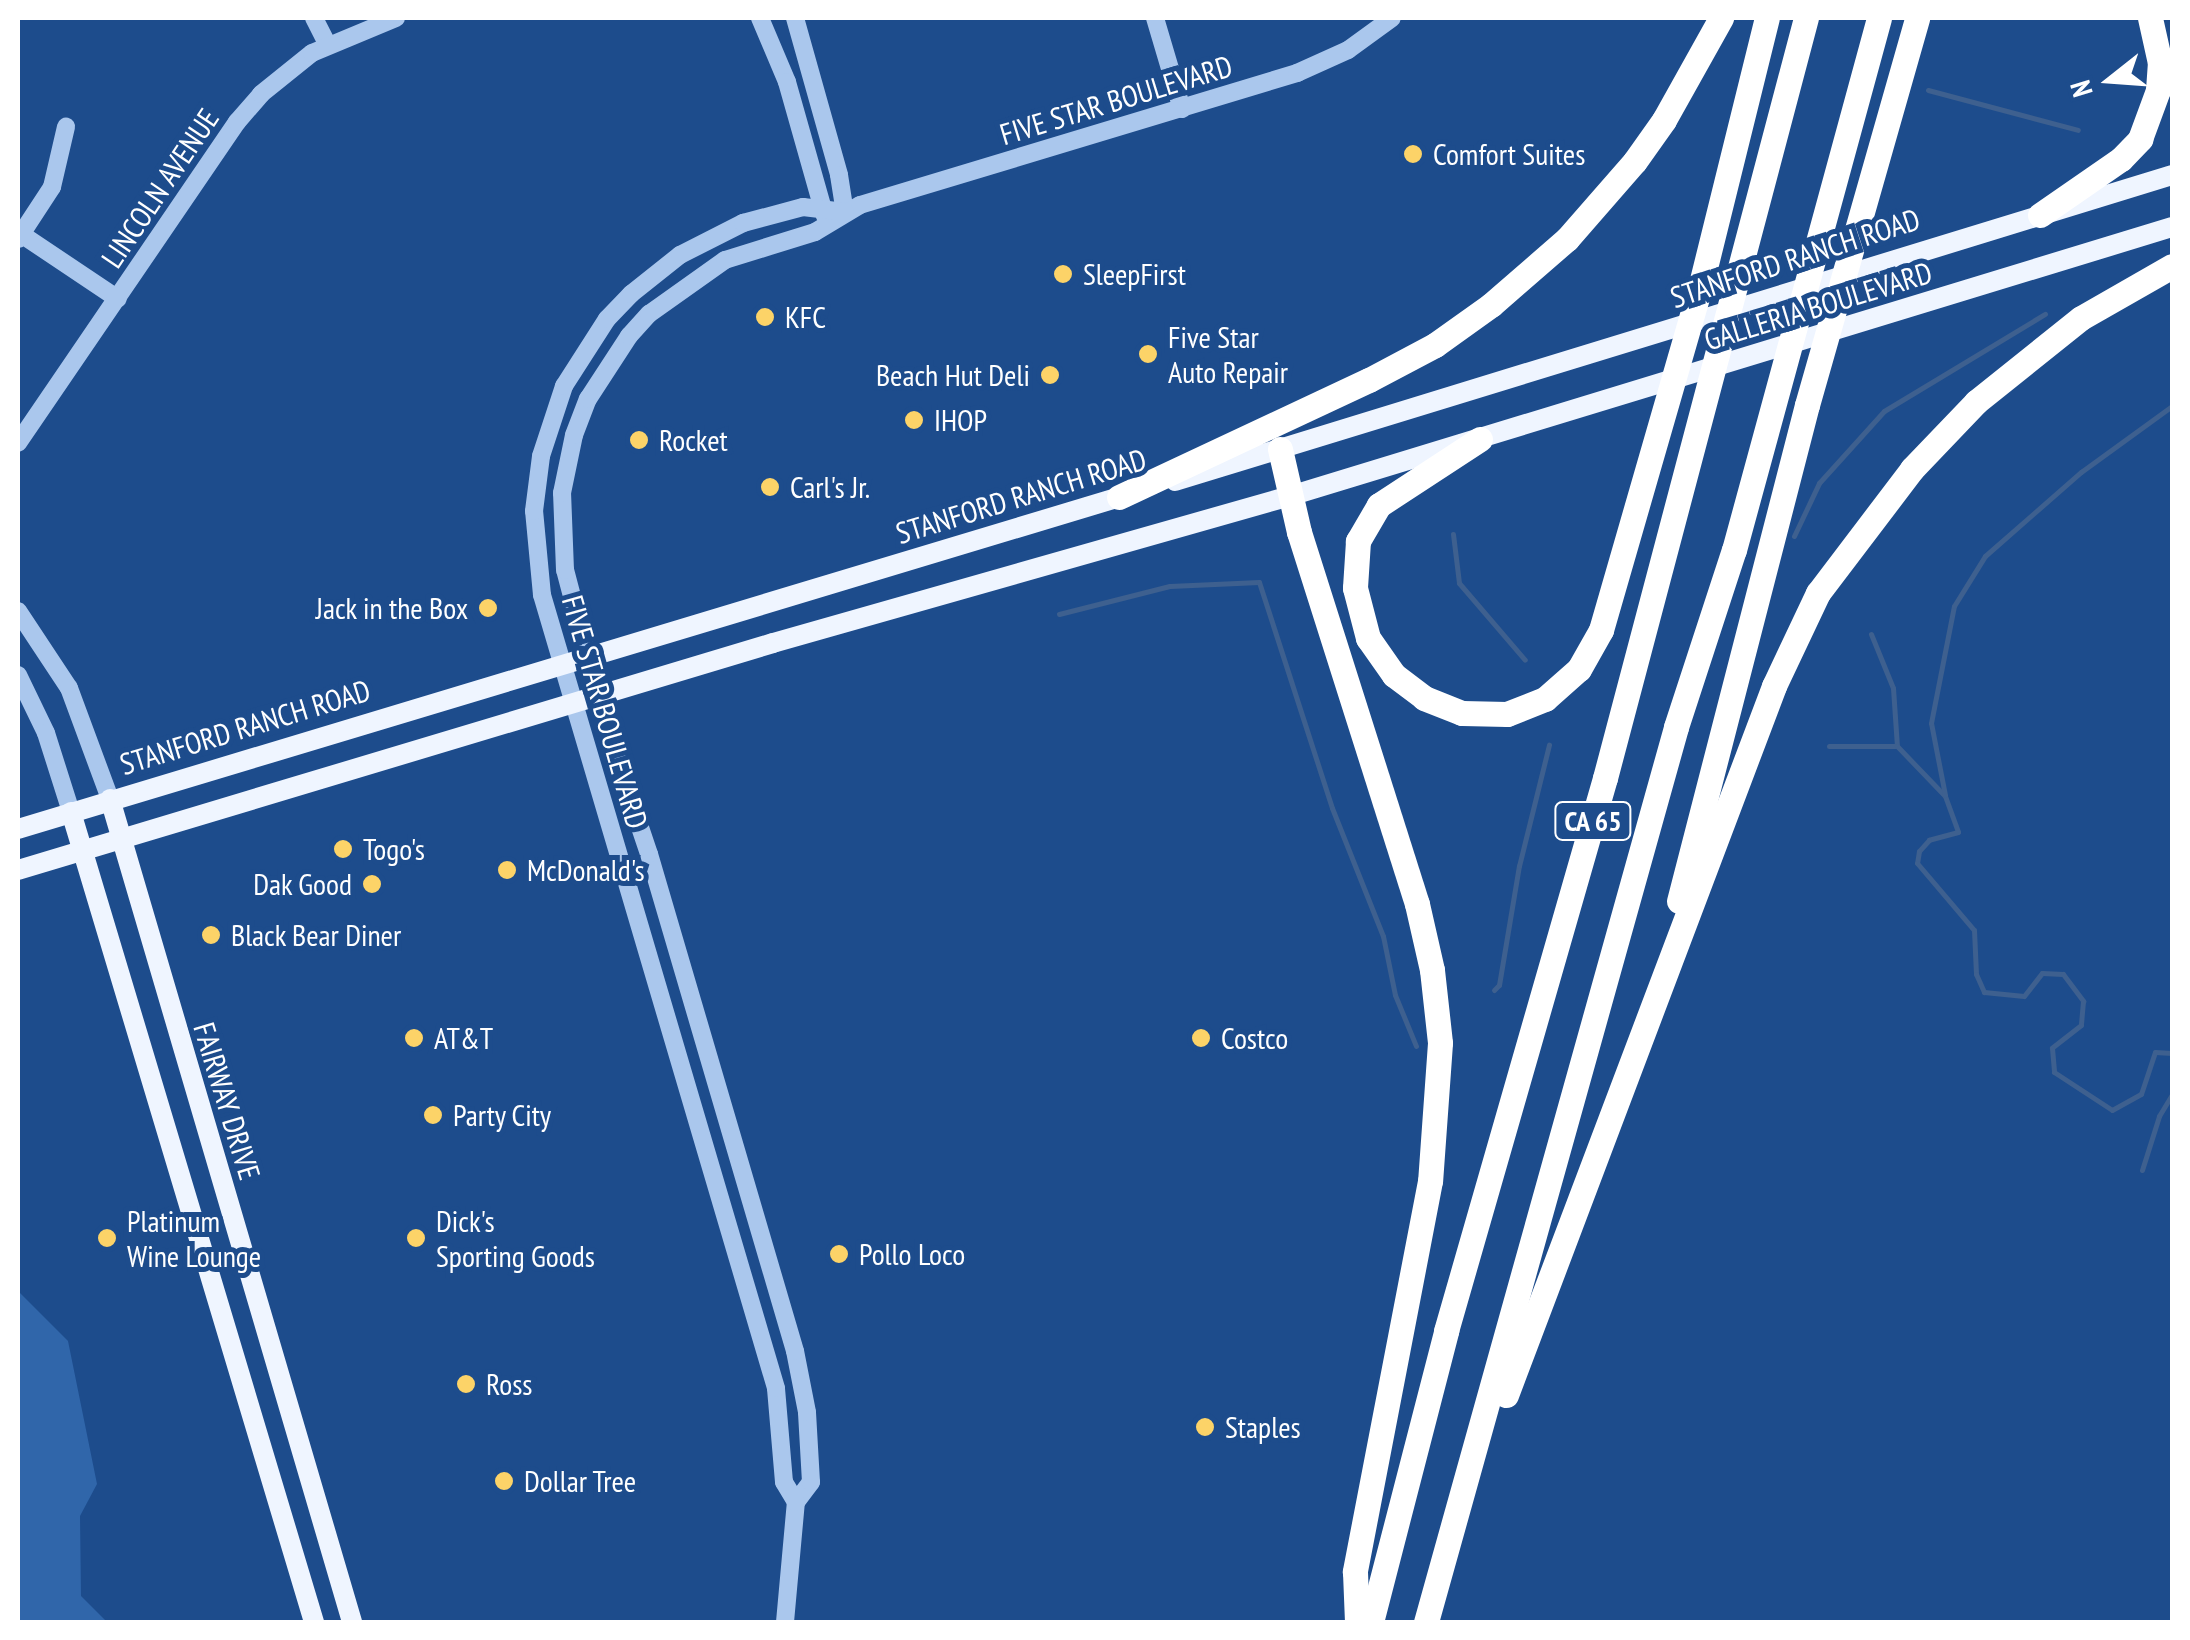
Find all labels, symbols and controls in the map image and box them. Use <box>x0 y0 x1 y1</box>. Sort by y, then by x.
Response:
north arrow <box>2060 30 2160 130</box>
street label: FIVE STAR BOULEVARD <box>996 48 1236 152</box>
text: N <box>2061 76 2101 102</box>
street label: LINCOLN AVENUE <box>93 101 227 275</box>
place label: Comfort Suites <box>1433 136 1585 172</box>
marker: Comfort Suites <box>1402 143 1424 165</box>
street label: STANFORD RANCH ROAD <box>1666 201 1924 315</box>
street label: GALLERIA BOULEVARD <box>1699 254 1937 358</box>
place label: SleepFirst <box>1083 256 1186 292</box>
marker: SleepFirst <box>1052 263 1074 285</box>
place label: KFC <box>785 299 826 335</box>
marker: KFC <box>754 306 776 328</box>
place label: Five Star Auto Repair <box>1168 319 1288 390</box>
marker: Five Star Auto Repair <box>1137 343 1159 365</box>
place label: Beach Hut Deli <box>876 357 1030 393</box>
marker: Beach Hut Deli <box>1039 364 1061 386</box>
place label: IHOP <box>934 402 987 438</box>
marker: IHOP <box>903 409 925 431</box>
place label: Rocket <box>659 422 728 458</box>
marker: Rocket <box>628 429 650 451</box>
street label: STANFORD RANCH ROAD <box>891 441 1151 551</box>
place label: Carl's Jr. <box>790 469 870 505</box>
marker: Carl's Jr. <box>759 476 781 498</box>
place label: Jack in the Box <box>315 590 468 626</box>
street label: FIVE STAR BOULEVARD <box>555 591 655 833</box>
marker: Jack in the Box <box>477 597 499 619</box>
street label: STANFORD RANCH ROAD <box>115 672 375 782</box>
road number: CA 65 <box>1553 798 1633 844</box>
place label: Togo's <box>363 831 425 867</box>
marker: Togo's <box>332 838 354 860</box>
place label: McDonald's <box>527 852 645 888</box>
marker: McDonald's <box>496 859 518 881</box>
place label: Dak Good <box>253 866 352 902</box>
marker: Dak Good <box>361 873 383 895</box>
place label: Black Bear Diner <box>231 917 402 953</box>
marker: Black Bear Diner <box>200 924 222 946</box>
street label: FAIRWAY DRIVE <box>186 1018 268 1184</box>
place label: AT&T <box>434 1020 493 1056</box>
place label: Costco <box>1221 1020 1288 1056</box>
marker: AT&T <box>403 1027 425 1049</box>
marker: Costco <box>1190 1027 1212 1049</box>
place label: Party City <box>453 1097 552 1133</box>
marker: Party City <box>422 1104 444 1126</box>
place label: Platinum Wine Lounge <box>127 1203 261 1274</box>
place label: Dick's Sporting Goods <box>436 1203 595 1274</box>
marker: Platinum Wine Lounge <box>96 1227 118 1249</box>
marker: Dick's Sporting Goods <box>405 1227 427 1249</box>
place label: Pollo Loco <box>859 1236 965 1272</box>
marker: Pollo Loco <box>828 1243 850 1265</box>
place label: Ross <box>486 1366 532 1402</box>
marker: Ross <box>455 1373 477 1395</box>
place label: Staples <box>1225 1409 1301 1445</box>
marker: Staples <box>1194 1416 1216 1438</box>
place label: Dollar Tree <box>524 1463 637 1499</box>
marker: Dollar Tree <box>493 1470 515 1492</box>

